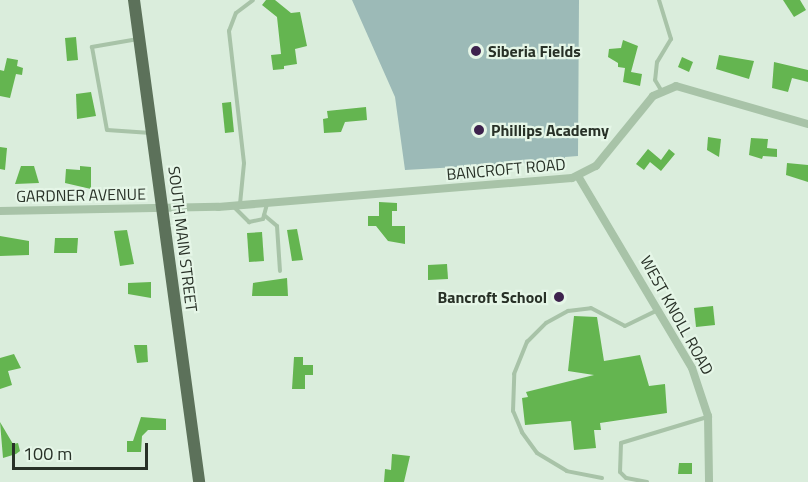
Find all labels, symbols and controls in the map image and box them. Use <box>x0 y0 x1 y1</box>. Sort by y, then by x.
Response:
place label: Siberia Fields <box>488 41 581 61</box>
marker: Siberia Fields <box>469 44 483 58</box>
place label: Phillips Academy <box>491 120 609 140</box>
marker: Phillips Academy <box>472 123 486 137</box>
street label: BANCROFT ROAD <box>446 154 566 184</box>
street label: SOUTH MAIN STREET <box>165 165 201 313</box>
street label: GARDNER AVENUE <box>16 184 146 206</box>
street label: WEST KNOLL ROAD <box>636 252 718 378</box>
place label: Bancroft School <box>438 287 547 307</box>
marker: Bancroft School <box>552 290 566 304</box>
scale bar <box>15 431 152 469</box>
text: 100 m <box>23 440 72 467</box>

